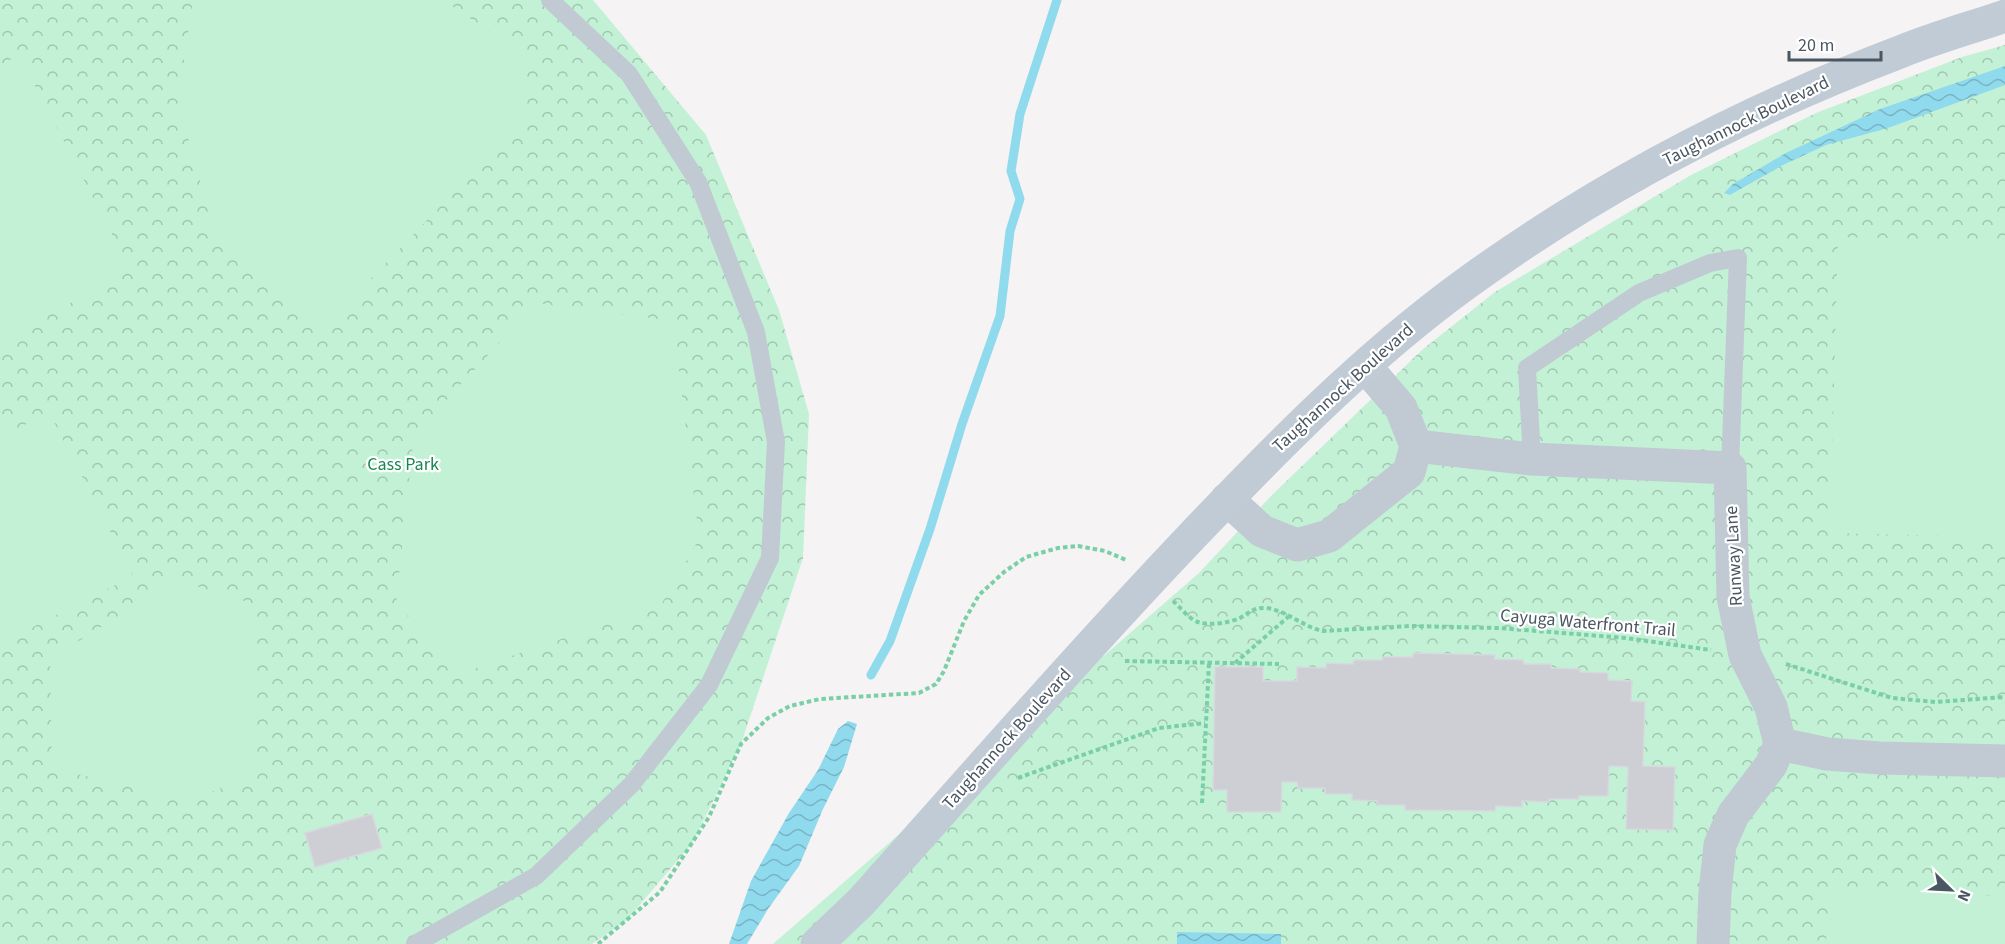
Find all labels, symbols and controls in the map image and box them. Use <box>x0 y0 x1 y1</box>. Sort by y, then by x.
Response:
scale bar <box>1789 24 1880 62</box>
text: 20 m <box>1798 33 1834 58</box>
street label: Taughannock Boulevard <box>1659 70 1833 172</box>
street label: Taughannock Boulevard <box>1267 318 1419 458</box>
park label: Cass Park <box>367 452 439 477</box>
street label: Runway Lane <box>1719 505 1749 607</box>
street label: Cayuga Waterfront Trail <box>1499 603 1677 643</box>
street label: Taughannock Boulevard <box>937 663 1077 815</box>
north arrow <box>1921 860 1981 920</box>
text: N <box>1952 886 1976 905</box>

